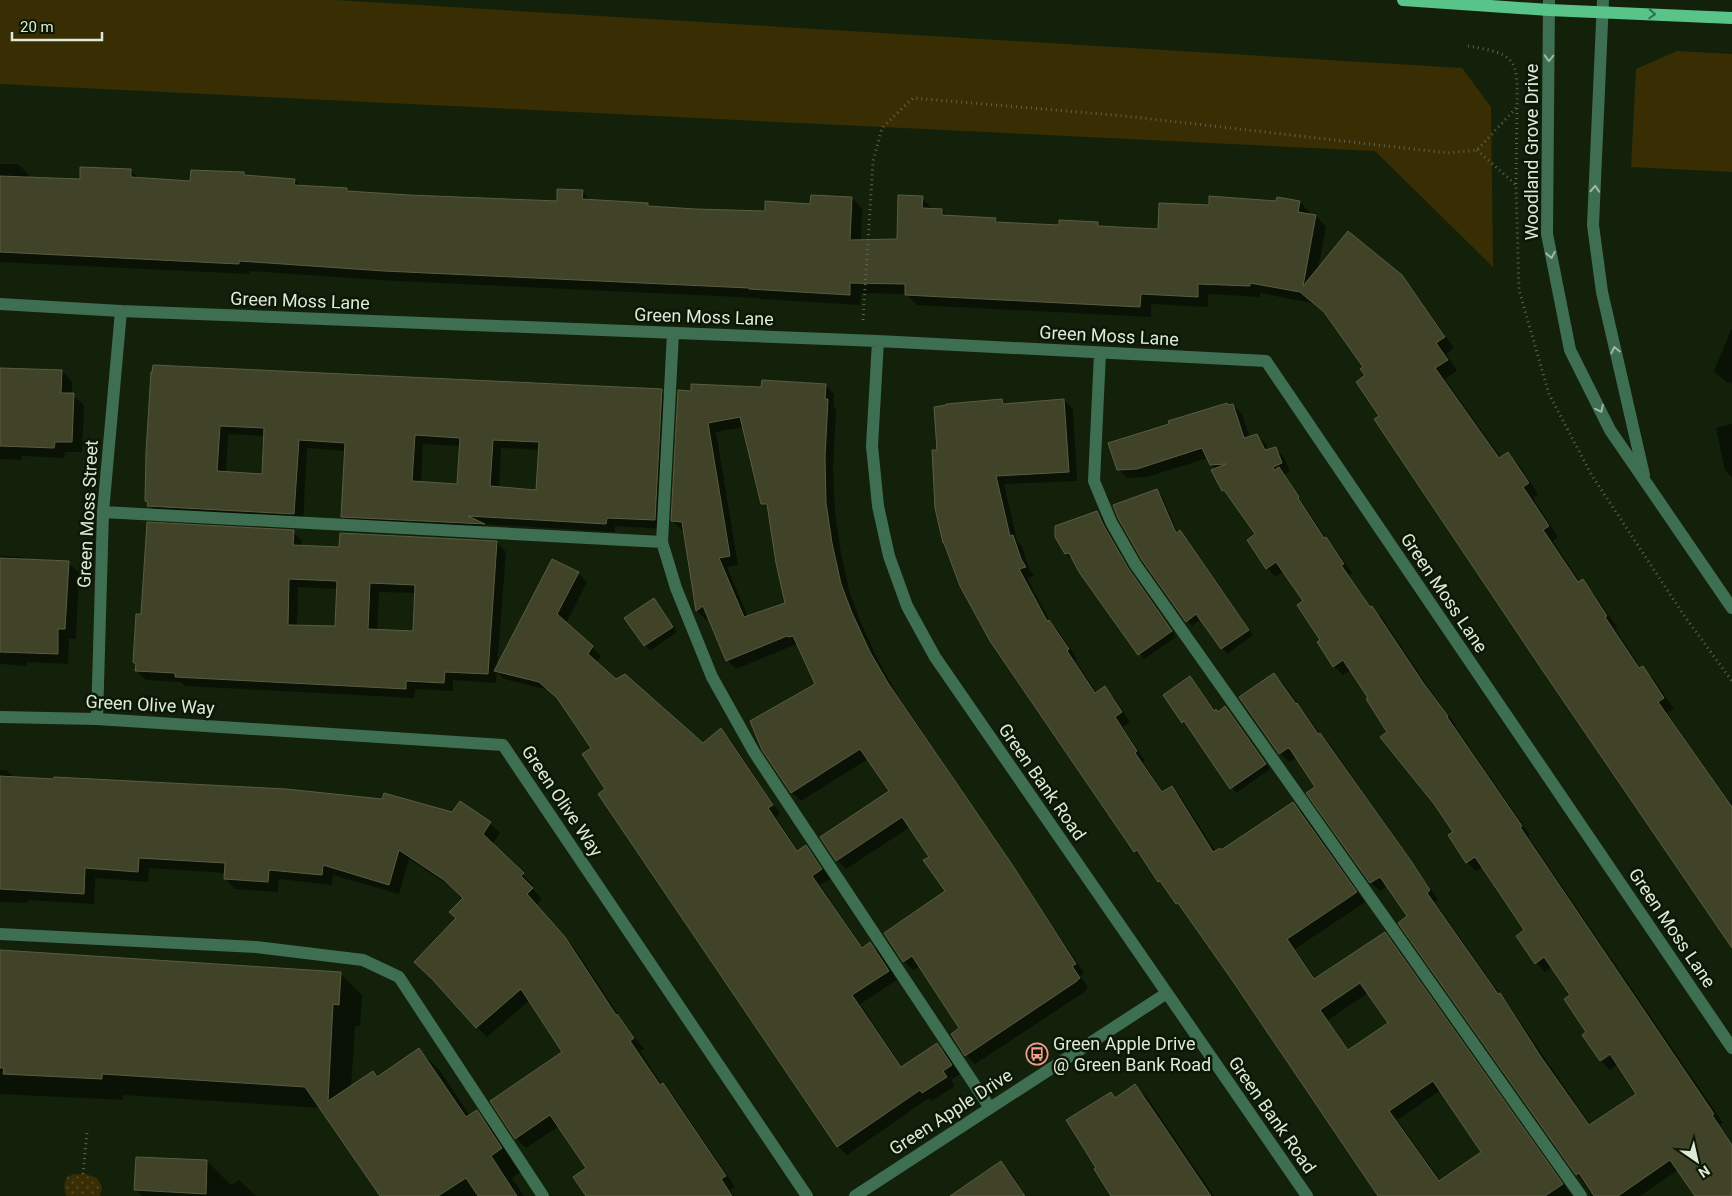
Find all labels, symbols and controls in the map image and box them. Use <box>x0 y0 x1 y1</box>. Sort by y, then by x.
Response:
one-way arrow <box>1648 8 1656 19</box>
scale bar <box>12 10 102 42</box>
text: 20 m <box>20 18 54 36</box>
one-way arrow <box>1543 55 1554 63</box>
street label: Woodland Grove Drive <box>1521 64 1542 240</box>
one-way arrow <box>1590 185 1600 193</box>
one-way arrow <box>1546 251 1556 260</box>
street label: Green Moss Lane <box>230 288 370 313</box>
street label: Green Moss Lane <box>634 304 774 329</box>
street label: Green Moss Lane <box>1039 321 1179 350</box>
one-way arrow <box>1610 345 1621 354</box>
one-way arrow <box>1593 404 1604 413</box>
street label: Green Moss Street <box>73 439 102 589</box>
street label: Green Moss Lane <box>1397 529 1492 656</box>
street label: Green Olive Way <box>85 691 216 718</box>
street label: Green Bank Road <box>994 719 1090 844</box>
street label: Green Olive Way <box>518 741 608 861</box>
street label: Green Moss Lane <box>1625 864 1720 991</box>
place label: Green Apple Drive @ Green Bank Road <box>1053 1033 1211 1075</box>
bus stop icon: Green Apple Drive @ Green Bank Road <box>1025 1042 1049 1066</box>
street label: Green Bank Road <box>1224 1052 1320 1177</box>
street label: Green Apple Drive <box>885 1064 1016 1159</box>
north arrow <box>1672 1136 1722 1186</box>
text: N <box>1696 1162 1713 1181</box>

